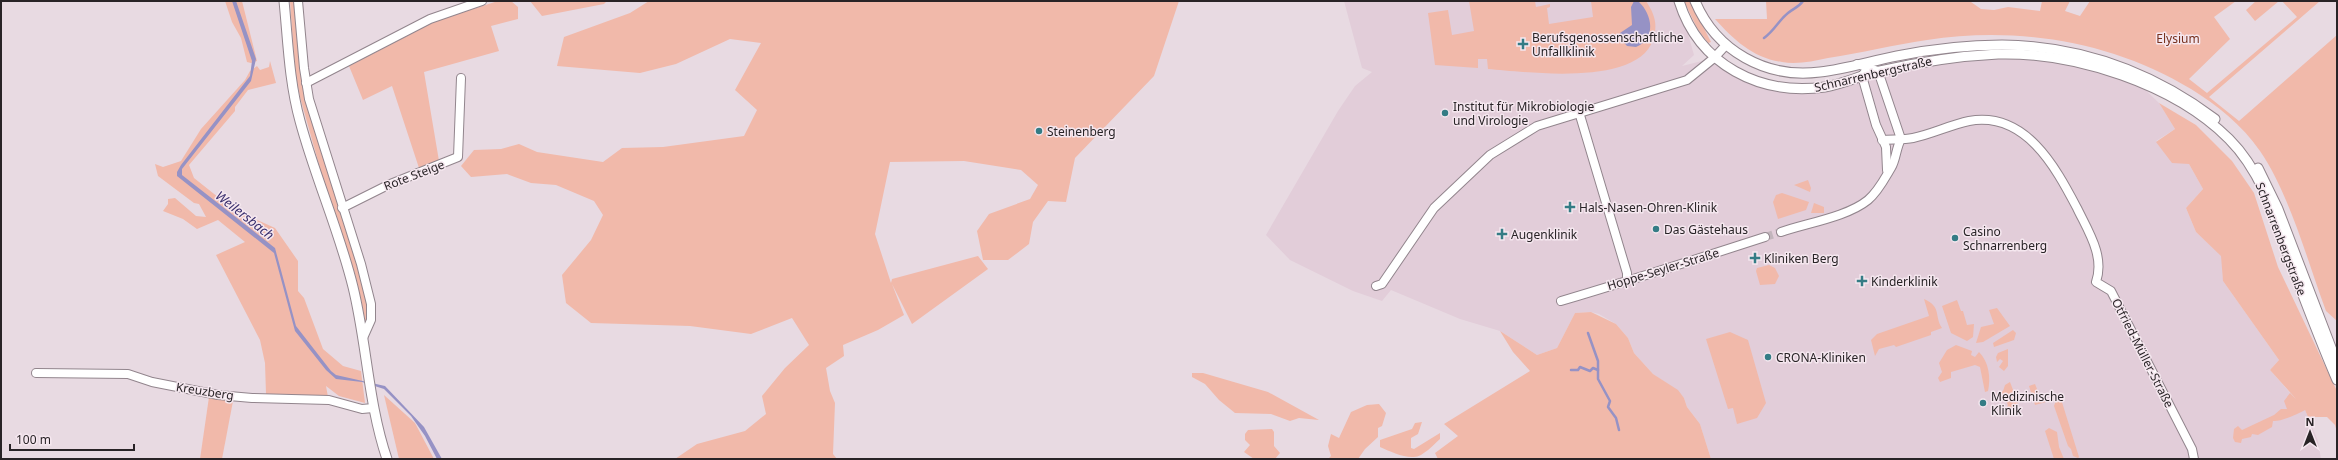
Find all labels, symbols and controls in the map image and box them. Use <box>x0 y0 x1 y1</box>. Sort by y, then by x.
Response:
place label: Berufsgenossenschaftliche Unfallklinik <box>1532 29 1684 60</box>
park label: Elysium <box>2156 30 2200 47</box>
marker: Berufsgenossenschaftliche Unfallklinik <box>1517 38 1529 50</box>
street label: Schnarrenbergstraße <box>1813 52 1934 96</box>
place label: Institut für Mikrobiologie und Virologie <box>1453 98 1594 129</box>
marker: Institut für Mikrobiologie und Virologie <box>1440 108 1450 118</box>
place label: Steinenberg <box>1047 123 1116 140</box>
marker: Steinenberg <box>1034 126 1044 136</box>
street label: Rote Steige <box>381 156 447 194</box>
street label: Schnarrenbergstraße <box>2252 180 2311 298</box>
water label: Weilersbach <box>212 186 278 244</box>
place label: Hals-Nasen-Ohren-Klinik <box>1579 199 1718 216</box>
marker: Hals-Nasen-Ohren-Klinik <box>1564 201 1576 213</box>
place label: Das Gästehaus <box>1664 221 1748 238</box>
place label: Casino Schnarrenberg <box>1963 223 2047 254</box>
marker: Das Gästehaus <box>1651 224 1661 234</box>
place label: Augenklinik <box>1511 226 1578 243</box>
marker: Augenklinik <box>1496 228 1508 240</box>
marker: Casino Schnarrenberg <box>1950 233 1960 243</box>
street label: Hoppe-Seyler-Straße <box>1605 244 1721 294</box>
place label: Kliniken Berg <box>1764 250 1839 267</box>
marker: Kliniken Berg <box>1749 252 1761 264</box>
place label: Kinderklinik <box>1871 273 1938 290</box>
marker: Kinderklinik <box>1856 275 1868 287</box>
street label: Otfried-Müller-Straße <box>2108 295 2178 411</box>
place label: CRONA-Kliniken <box>1776 349 1866 366</box>
marker: CRONA-Kliniken <box>1763 352 1773 362</box>
street label: Kreuzberg <box>175 378 235 404</box>
place label: Medizinische Klinik <box>1991 388 2064 419</box>
marker: Medizinische Klinik <box>1978 398 1988 408</box>
north arrow <box>2290 412 2330 452</box>
text: N <box>2306 414 2314 429</box>
scale bar <box>10 426 134 452</box>
text: 100 m <box>16 431 51 448</box>

